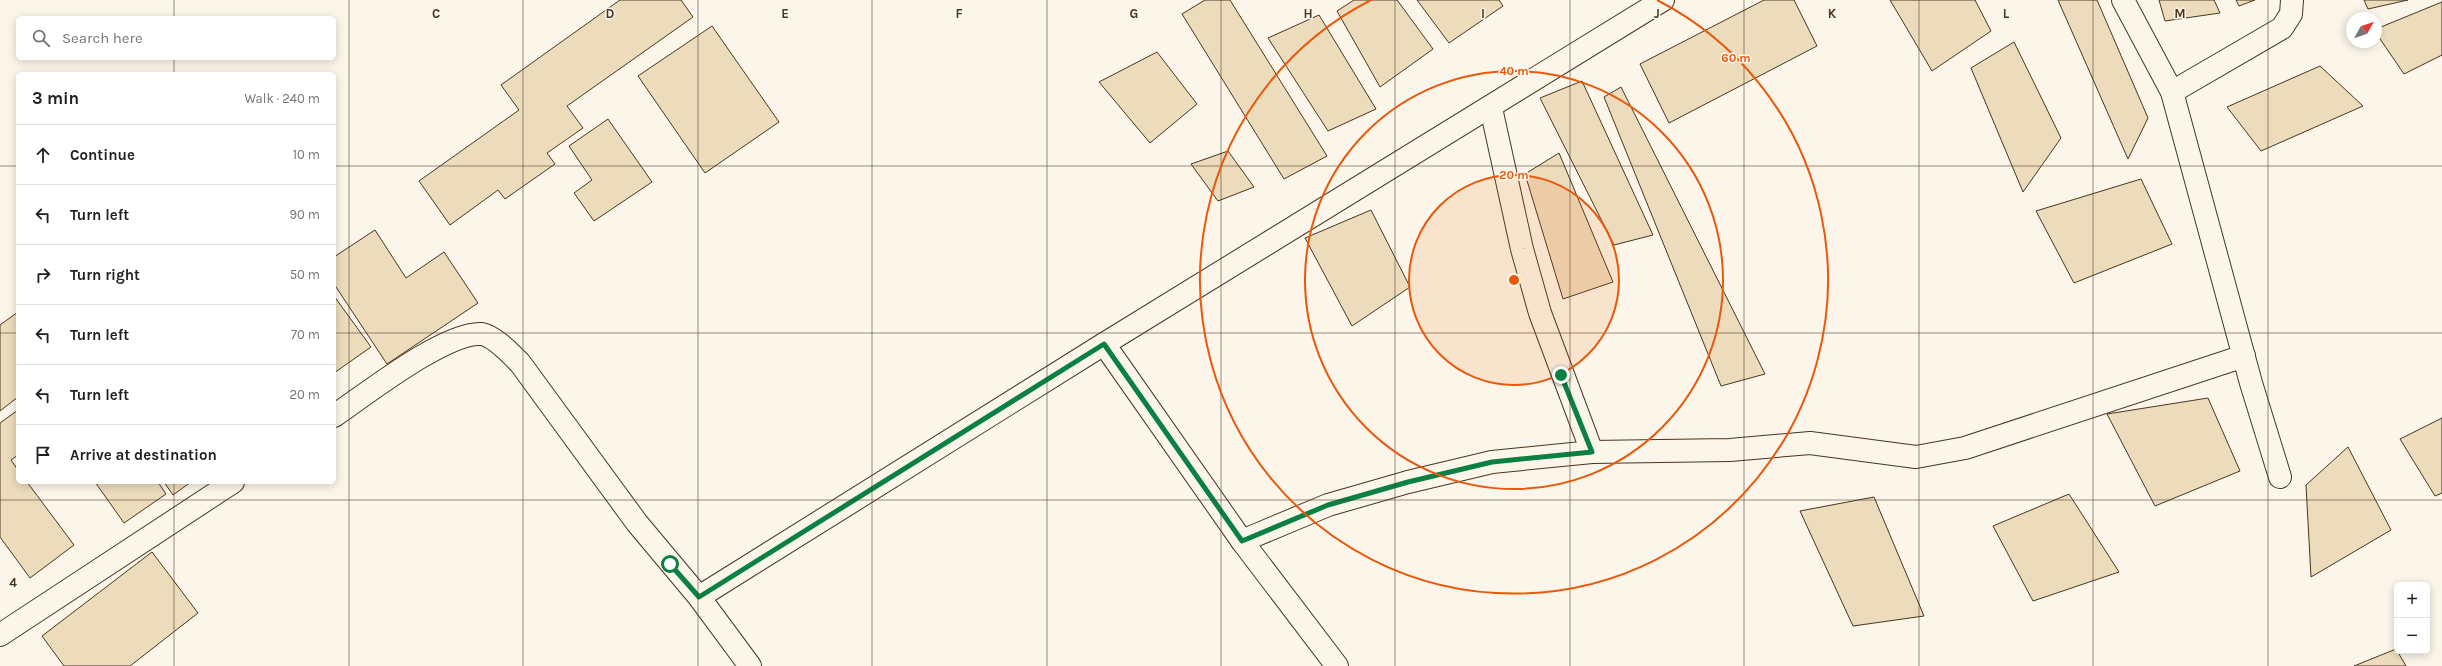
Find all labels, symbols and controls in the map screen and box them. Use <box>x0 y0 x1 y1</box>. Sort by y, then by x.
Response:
text: C <box>432 6 440 21</box>
text: D <box>606 6 615 21</box>
text: E <box>781 6 789 21</box>
text: F <box>955 6 963 21</box>
text: G <box>1130 6 1138 21</box>
text: H <box>1303 6 1313 21</box>
text: I <box>1481 6 1485 21</box>
text: J <box>1654 6 1660 21</box>
text: K <box>1828 6 1837 21</box>
text: L <box>2003 6 2010 21</box>
text: M <box>2174 6 2186 21</box>
north arrow <box>2346 12 2382 48</box>
search box <box>16 16 336 60</box>
icon: search <box>30 27 52 49</box>
text: Search here <box>62 29 143 47</box>
text: 60 m <box>1721 51 1751 65</box>
text: 40 m <box>1499 64 1529 78</box>
text: 3 min <box>32 88 79 108</box>
text: Walk · 240 m <box>244 91 320 106</box>
icon: ahead <box>32 144 54 166</box>
text: Continue <box>70 146 135 164</box>
text: 10 m <box>293 147 320 162</box>
text: 20 m <box>1499 168 1529 182</box>
icon: left <box>32 204 54 226</box>
text: Turn left <box>70 206 129 224</box>
text: 90 m <box>289 207 320 222</box>
icon: right <box>32 264 54 286</box>
text: Turn right <box>70 266 140 284</box>
text: 50 m <box>290 267 320 282</box>
centre of rings <box>1507 273 1521 287</box>
icon: left <box>32 324 54 346</box>
text: Turn left <box>70 326 129 344</box>
text: 70 m <box>291 327 320 342</box>
route end <box>1552 366 1570 384</box>
icon: left <box>32 384 54 406</box>
text: Turn left <box>70 386 129 404</box>
text: 20 m <box>290 387 320 402</box>
icon: arrive <box>32 444 54 466</box>
text: Arrive at destination <box>70 446 217 464</box>
route start <box>661 555 679 573</box>
text: 4 <box>9 575 17 590</box>
map controls <box>2394 582 2430 654</box>
button: + <box>2394 582 2430 618</box>
button: − <box>2394 618 2430 654</box>

